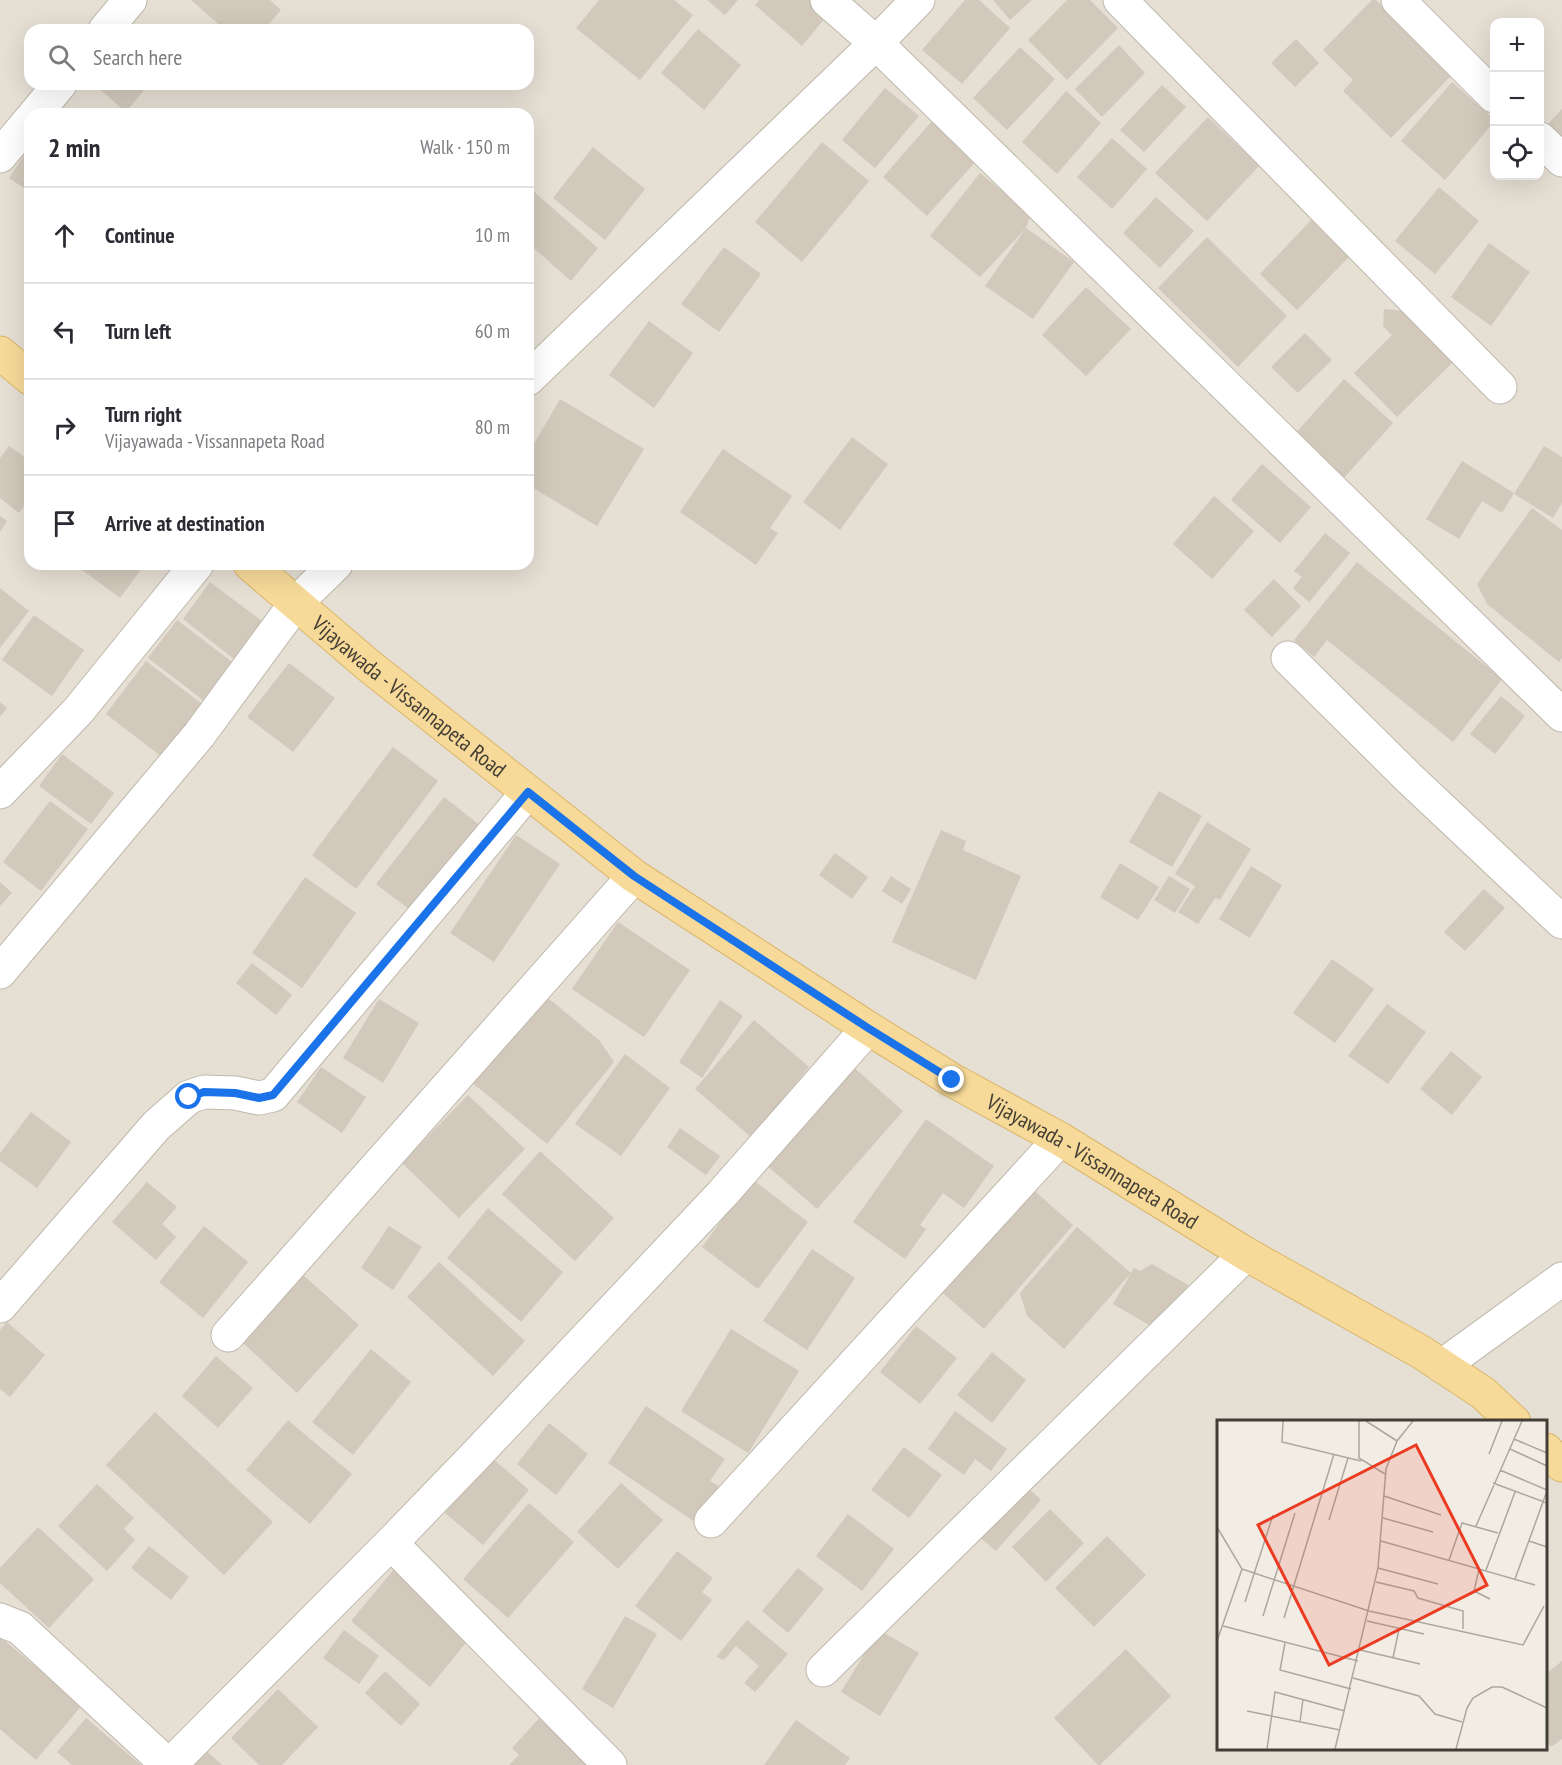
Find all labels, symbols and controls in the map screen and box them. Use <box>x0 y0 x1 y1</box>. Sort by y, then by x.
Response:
map controls <box>1490 18 1544 180</box>
button: + <box>1490 18 1544 72</box>
search box <box>24 24 534 90</box>
icon: search <box>45 41 78 74</box>
text: Search here <box>93 43 182 71</box>
button: − <box>1490 72 1544 126</box>
button: locate <box>1490 126 1544 180</box>
text: 2 min <box>48 131 101 164</box>
text: Walk · 150 m <box>420 134 510 160</box>
icon: ahead <box>48 219 81 252</box>
text: Continue <box>105 221 175 249</box>
text: 10 m <box>475 222 510 248</box>
icon: left <box>48 315 81 348</box>
text: Turn left <box>105 317 171 345</box>
text: 60 m <box>475 318 510 344</box>
text: Turn right <box>105 400 182 428</box>
icon: right <box>48 411 81 444</box>
text: 80 m <box>475 414 510 440</box>
text: Vijayawada - Vissannapeta Road <box>105 428 325 454</box>
icon: arrive <box>48 507 81 540</box>
text: Arrive at destination <box>105 509 265 537</box>
street label: Vijayawada - Vissannapeta Road <box>306 609 512 783</box>
route end <box>938 1066 964 1092</box>
route start <box>175 1083 201 1109</box>
street label: Vijayawada - Vissannapeta Road <box>981 1087 1204 1235</box>
inset map <box>1217 1420 1547 1750</box>

